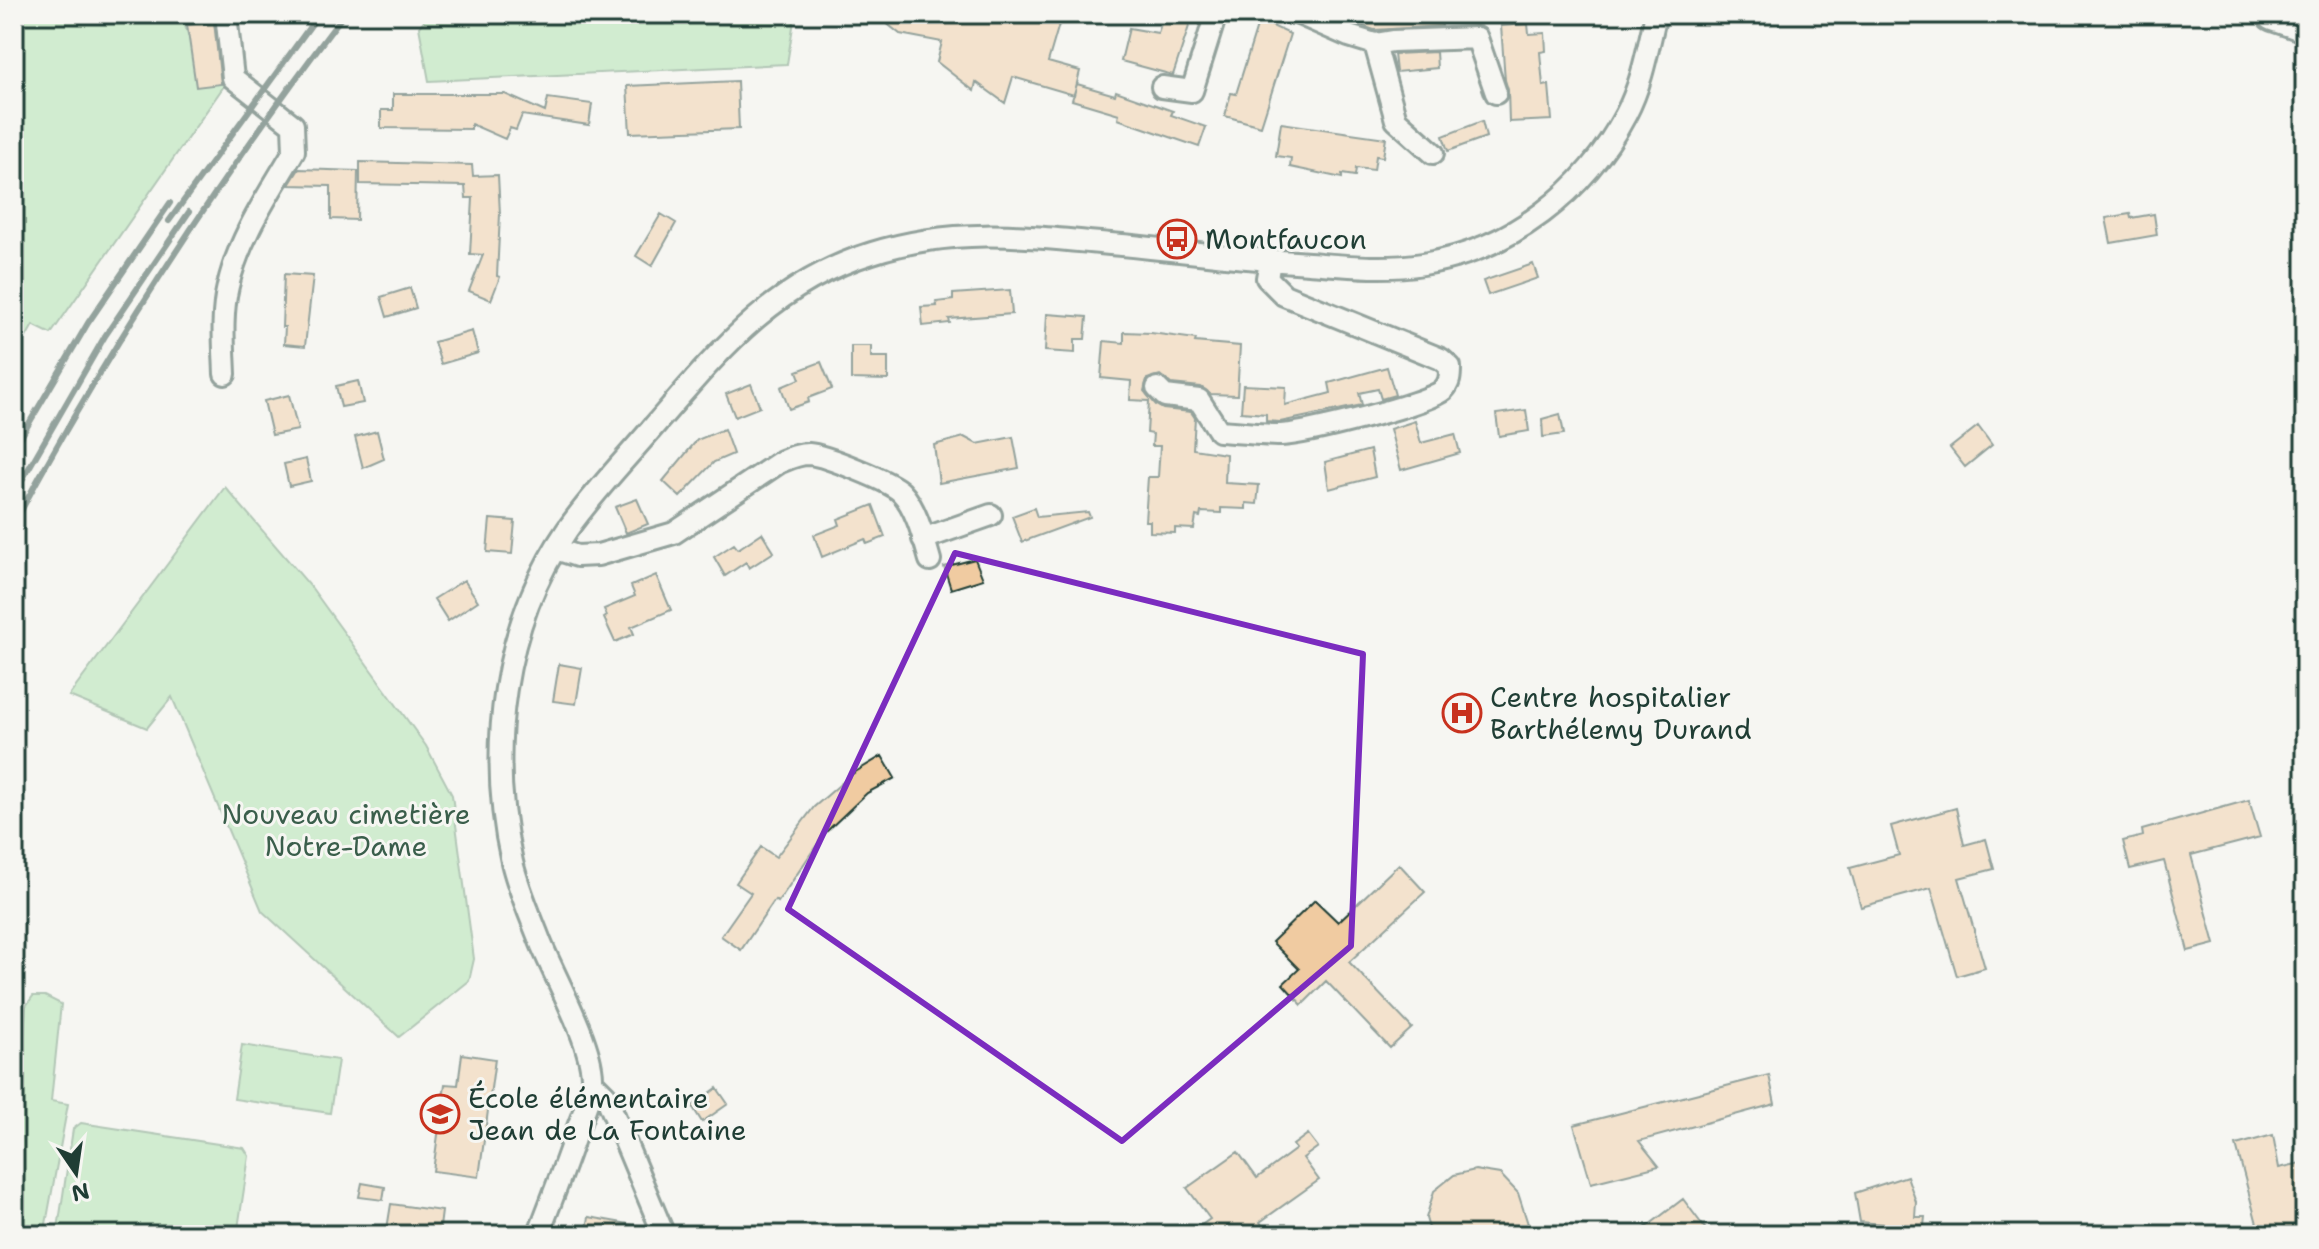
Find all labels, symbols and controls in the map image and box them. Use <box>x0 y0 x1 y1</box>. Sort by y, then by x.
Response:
bus stop icon: Montfaucon <box>1156 218 1198 260</box>
place label: Montfaucon <box>1205 220 1367 258</box>
place label: Centre hospitalier Barthélemy Durand <box>1490 678 1752 748</box>
hospital icon: Centre hospitalier Barthélemy Durand <box>1441 692 1483 734</box>
park label: Nouveau cimetière Notre-Dame <box>221 795 471 865</box>
place label: École élémentaire Jean de La Fontaine <box>468 1079 747 1149</box>
school or university icon: École élémentaire Jean de La Fontaine <box>419 1093 461 1135</box>
north arrow <box>36 1133 116 1213</box>
text: N <box>69 1176 92 1208</box>

